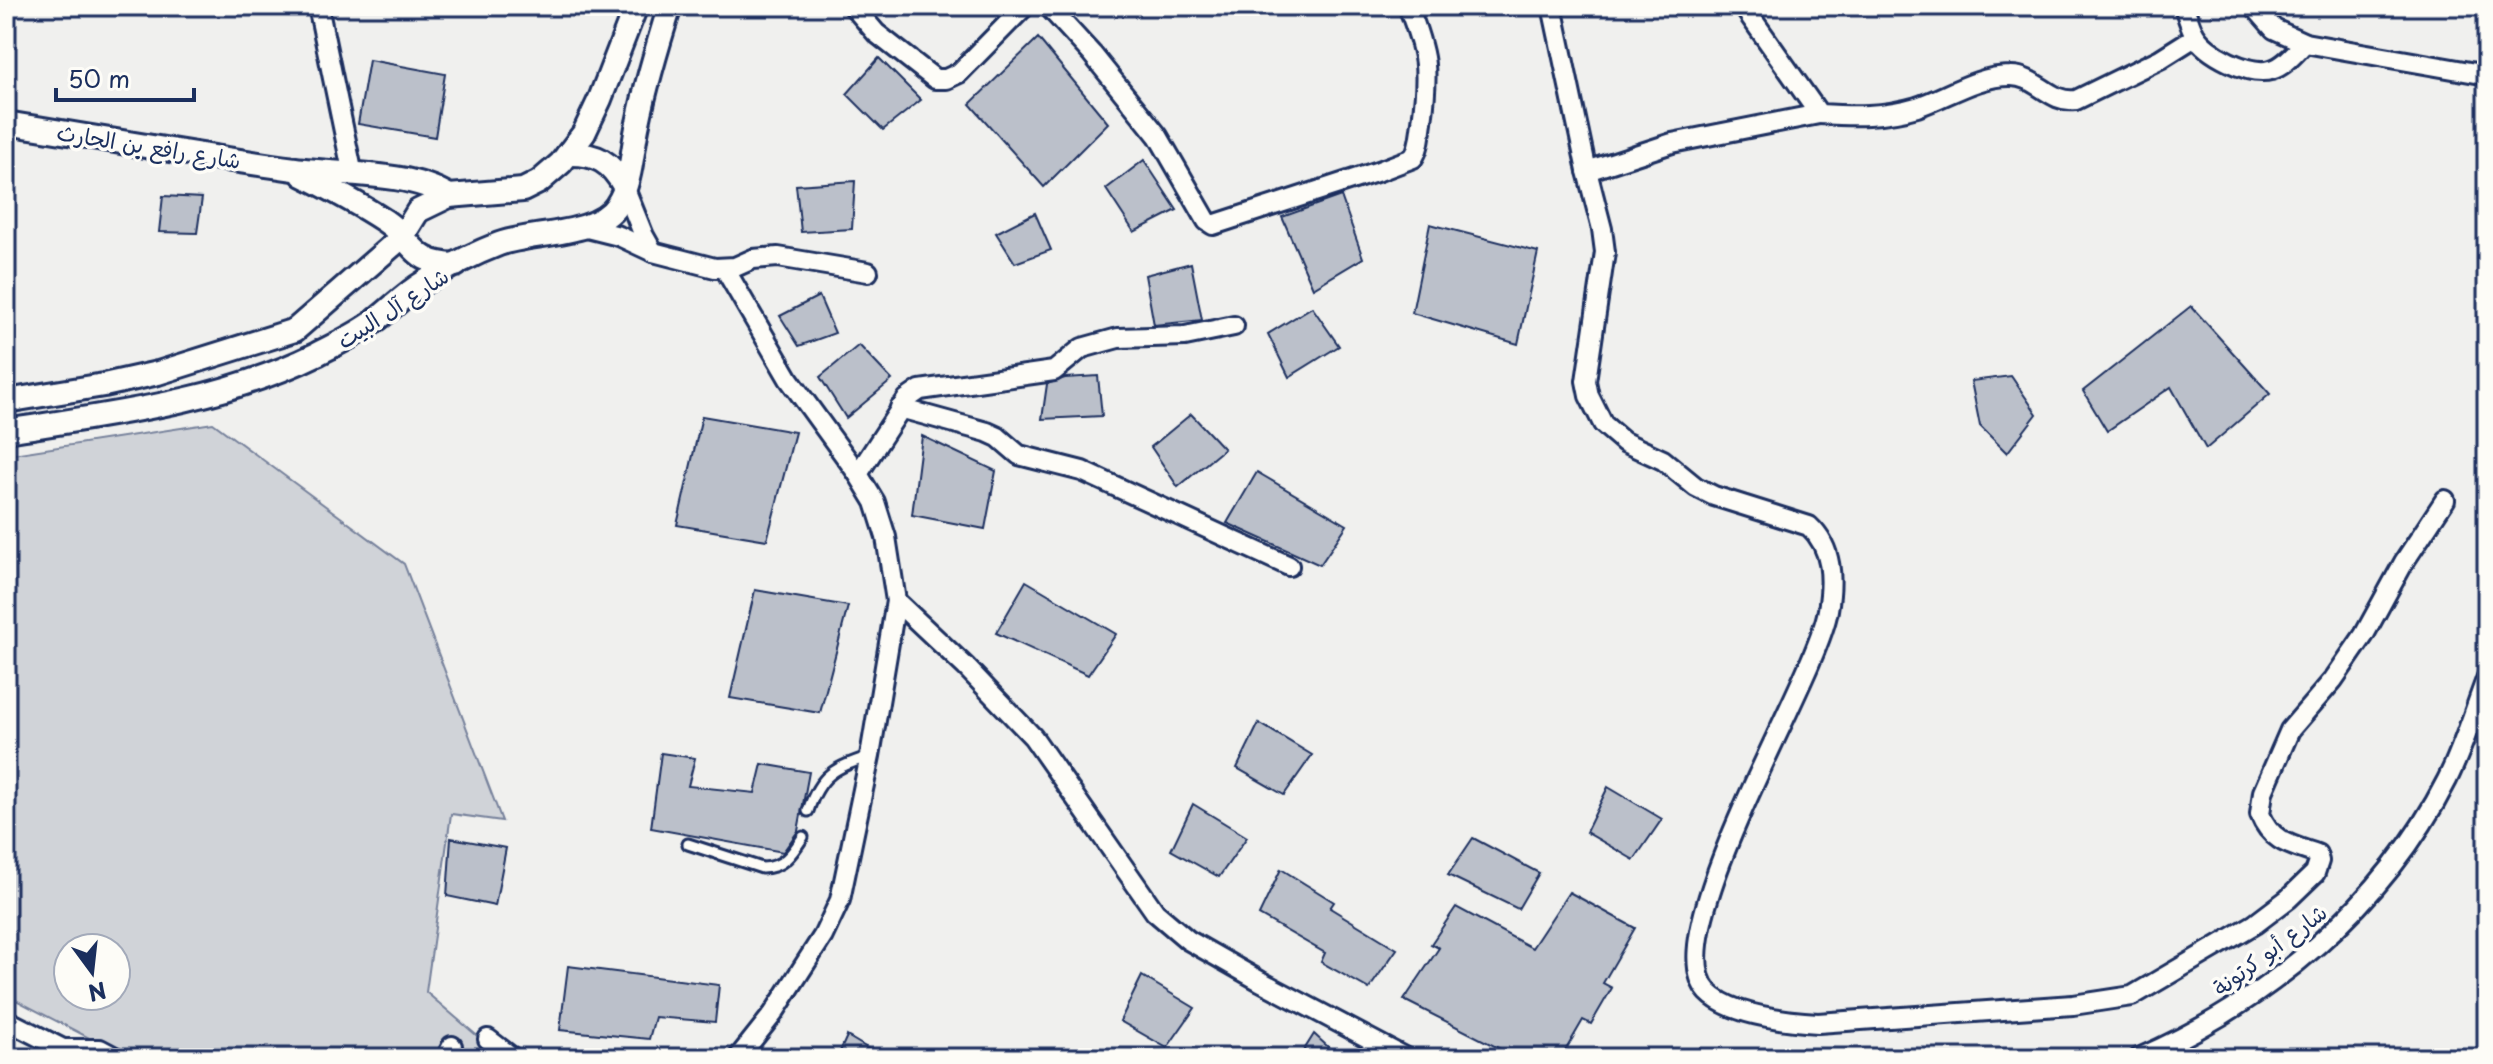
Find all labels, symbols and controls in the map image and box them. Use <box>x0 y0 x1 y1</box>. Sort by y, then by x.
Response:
scale bar <box>56 52 194 102</box>
text: 50 m <box>68 60 130 96</box>
street label: شارع رافع بن الحارث <box>55 114 243 177</box>
street label: شارع آل البيت <box>329 258 455 356</box>
street label: شارع أبو كرتونة <box>2205 895 2334 1004</box>
north arrow <box>52 932 132 1012</box>
text: N <box>85 975 110 1011</box>

